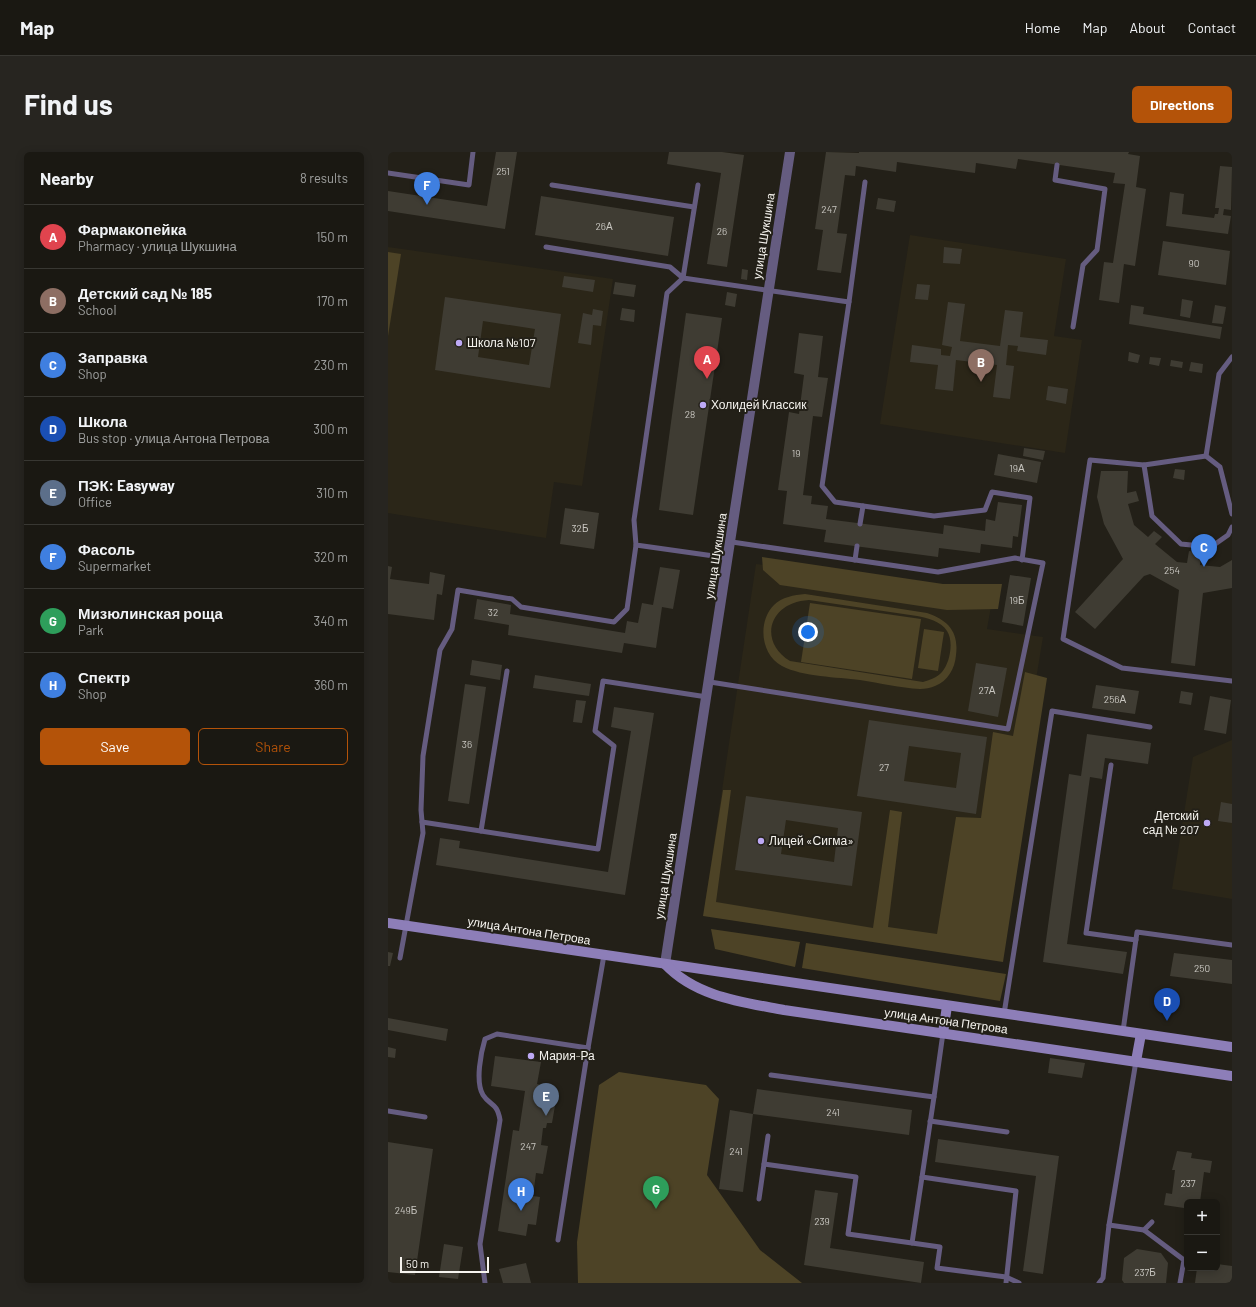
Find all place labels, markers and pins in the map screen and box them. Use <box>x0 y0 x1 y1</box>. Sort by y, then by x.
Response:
pin: F <box>414 172 440 205</box>
place label: Школа №107 <box>467 335 536 349</box>
marker: Школа №107 <box>454 338 464 348</box>
pin: A <box>694 346 720 379</box>
pin: B <box>968 349 994 382</box>
place label: Холидей Классик <box>711 397 807 412</box>
marker: Холидей Классик <box>698 400 708 410</box>
pin: C <box>1191 534 1217 567</box>
place label: Детский сад № 207 <box>1143 808 1199 837</box>
marker: Детский сад № 207 <box>1202 818 1212 828</box>
place label: Лицей «Сигма» <box>769 833 854 848</box>
marker: Лицей «Сигма» <box>756 836 766 846</box>
pin: D <box>1154 988 1180 1021</box>
place label: Мария-Ра <box>539 1048 595 1063</box>
marker: Мария-Ра <box>526 1051 536 1061</box>
pin: E <box>533 1083 559 1116</box>
pin: G <box>643 1176 669 1209</box>
pin: H <box>508 1178 534 1211</box>

